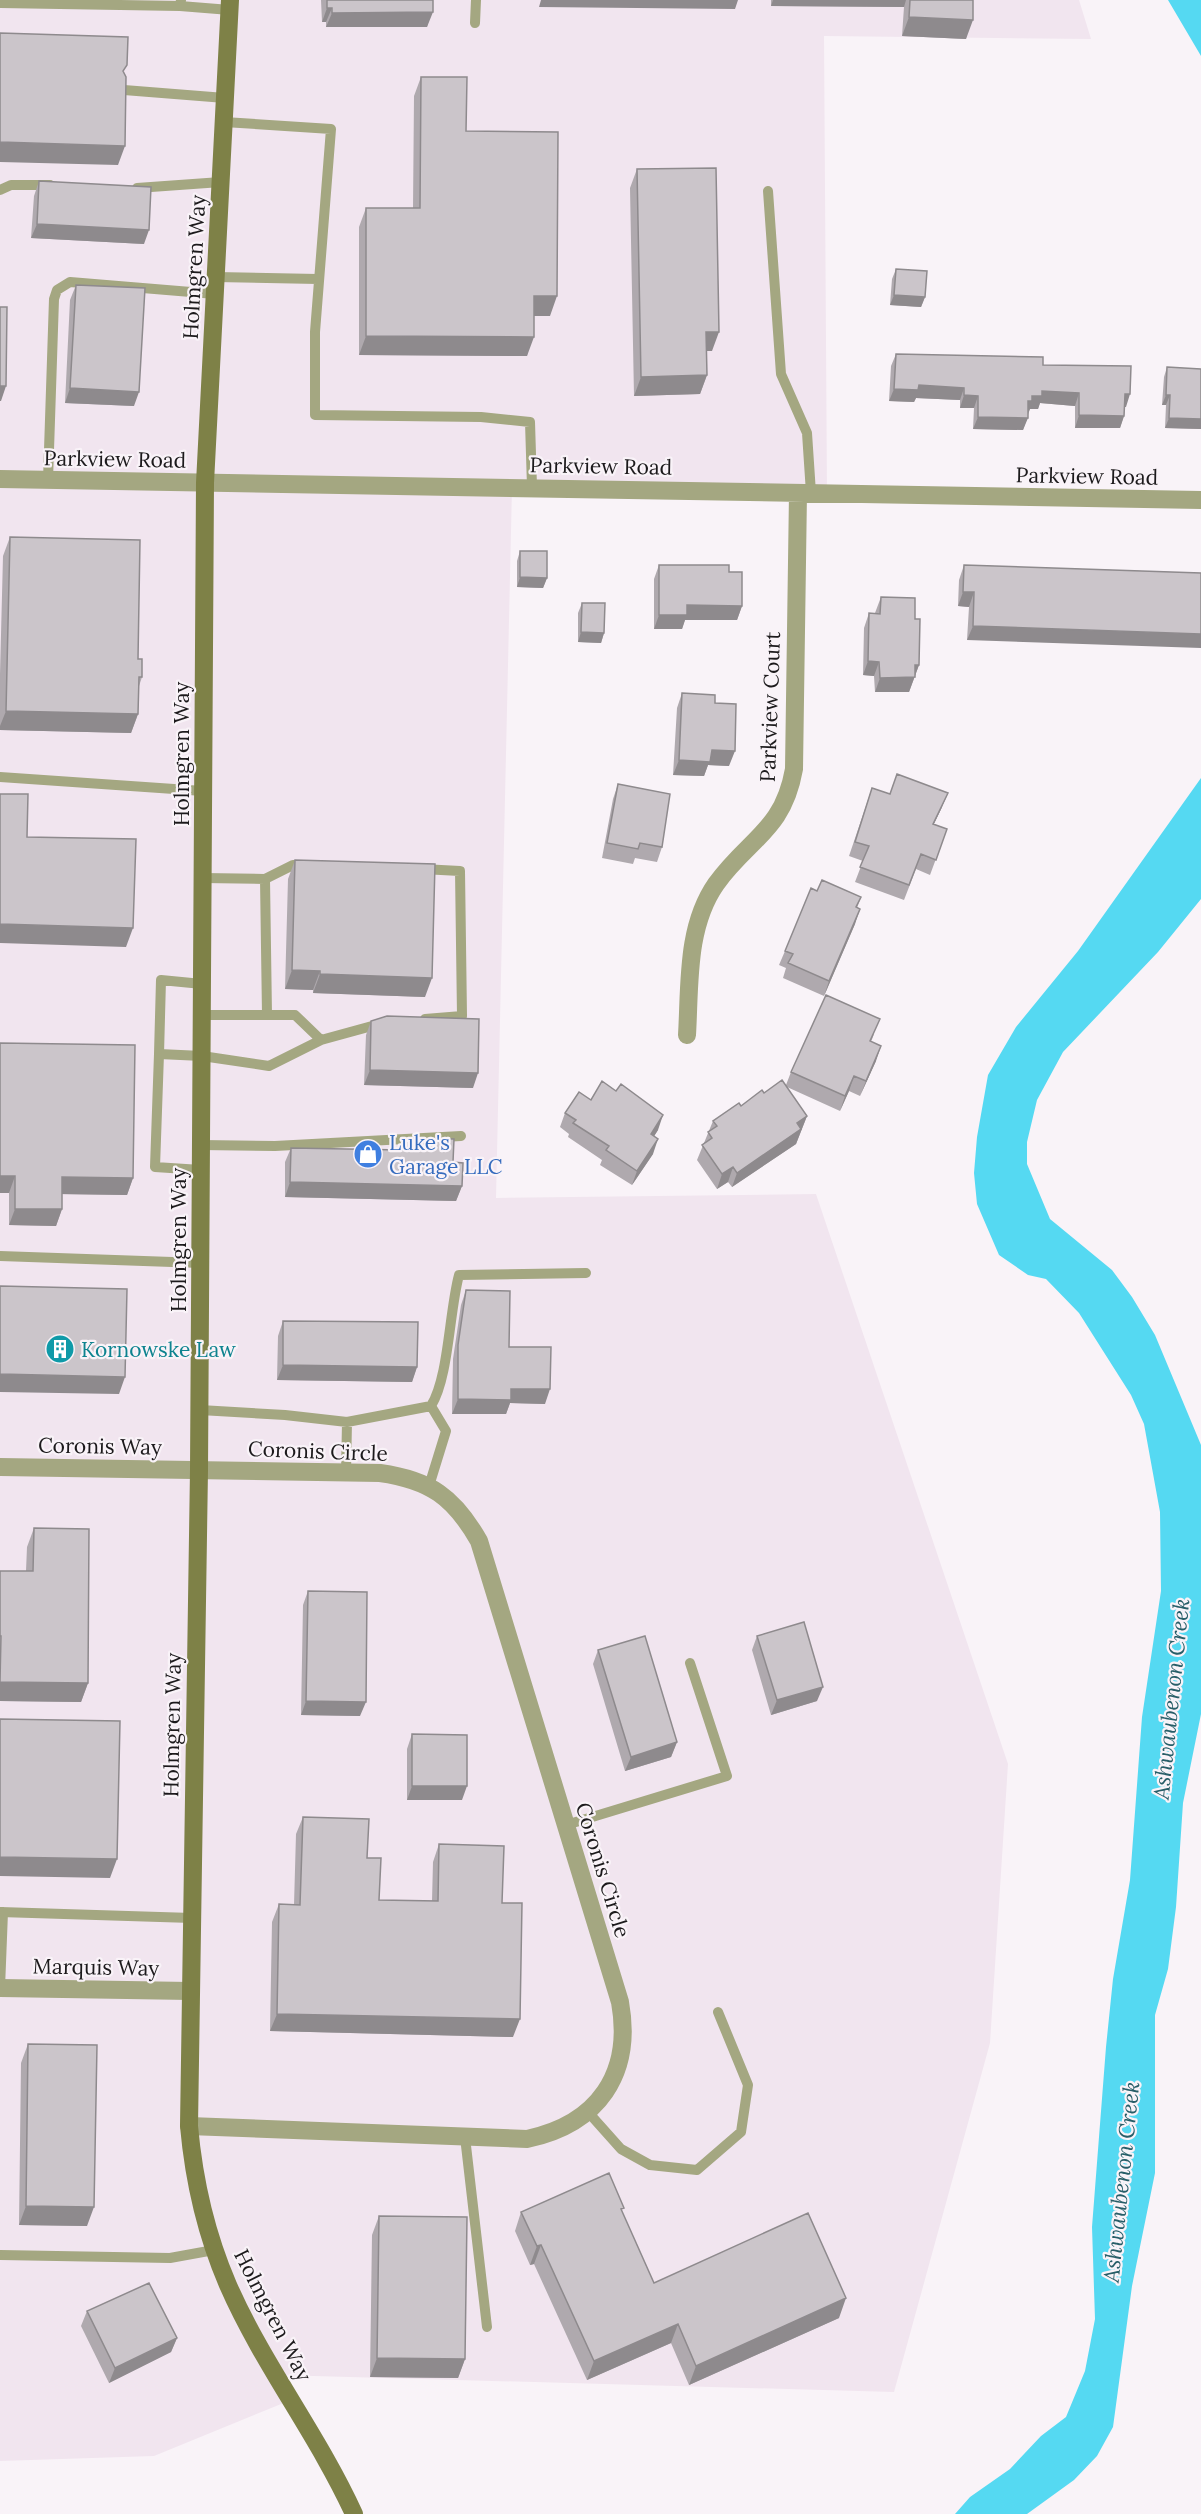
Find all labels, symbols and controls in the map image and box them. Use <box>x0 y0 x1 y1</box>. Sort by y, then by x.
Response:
street label: Holmgren Way <box>177 194 211 340</box>
street label: Parkview Road <box>43 444 187 474</box>
street label: Parkview Road <box>529 451 673 481</box>
street label: Parkview Road <box>1015 461 1159 491</box>
street label: Parkview Court <box>754 630 786 783</box>
street label: Holmgren Way <box>168 682 195 826</box>
place label: Luke's Garage LLC <box>389 1129 503 1180</box>
shop icon: Luke's Garage LLC <box>352 1138 384 1170</box>
street label: Holmgren Way <box>165 1168 192 1312</box>
building icon: Kornowske Law <box>44 1333 76 1365</box>
place label: Kornowske Law <box>81 1336 236 1363</box>
street label: Coronis Way <box>38 1431 162 1461</box>
street label: Coronis Circle <box>248 1435 388 1467</box>
water label: Ashwaubenon Creek <box>1146 1597 1195 1802</box>
street label: Holmgren Way <box>157 1652 187 1798</box>
street label: Coronis Circle <box>570 1799 636 1941</box>
street label: Marquis Way <box>32 1952 160 1982</box>
water label: Ashwaubenon Creek <box>1096 2080 1145 2285</box>
street label: Holmgren Way <box>228 2244 318 2386</box>

